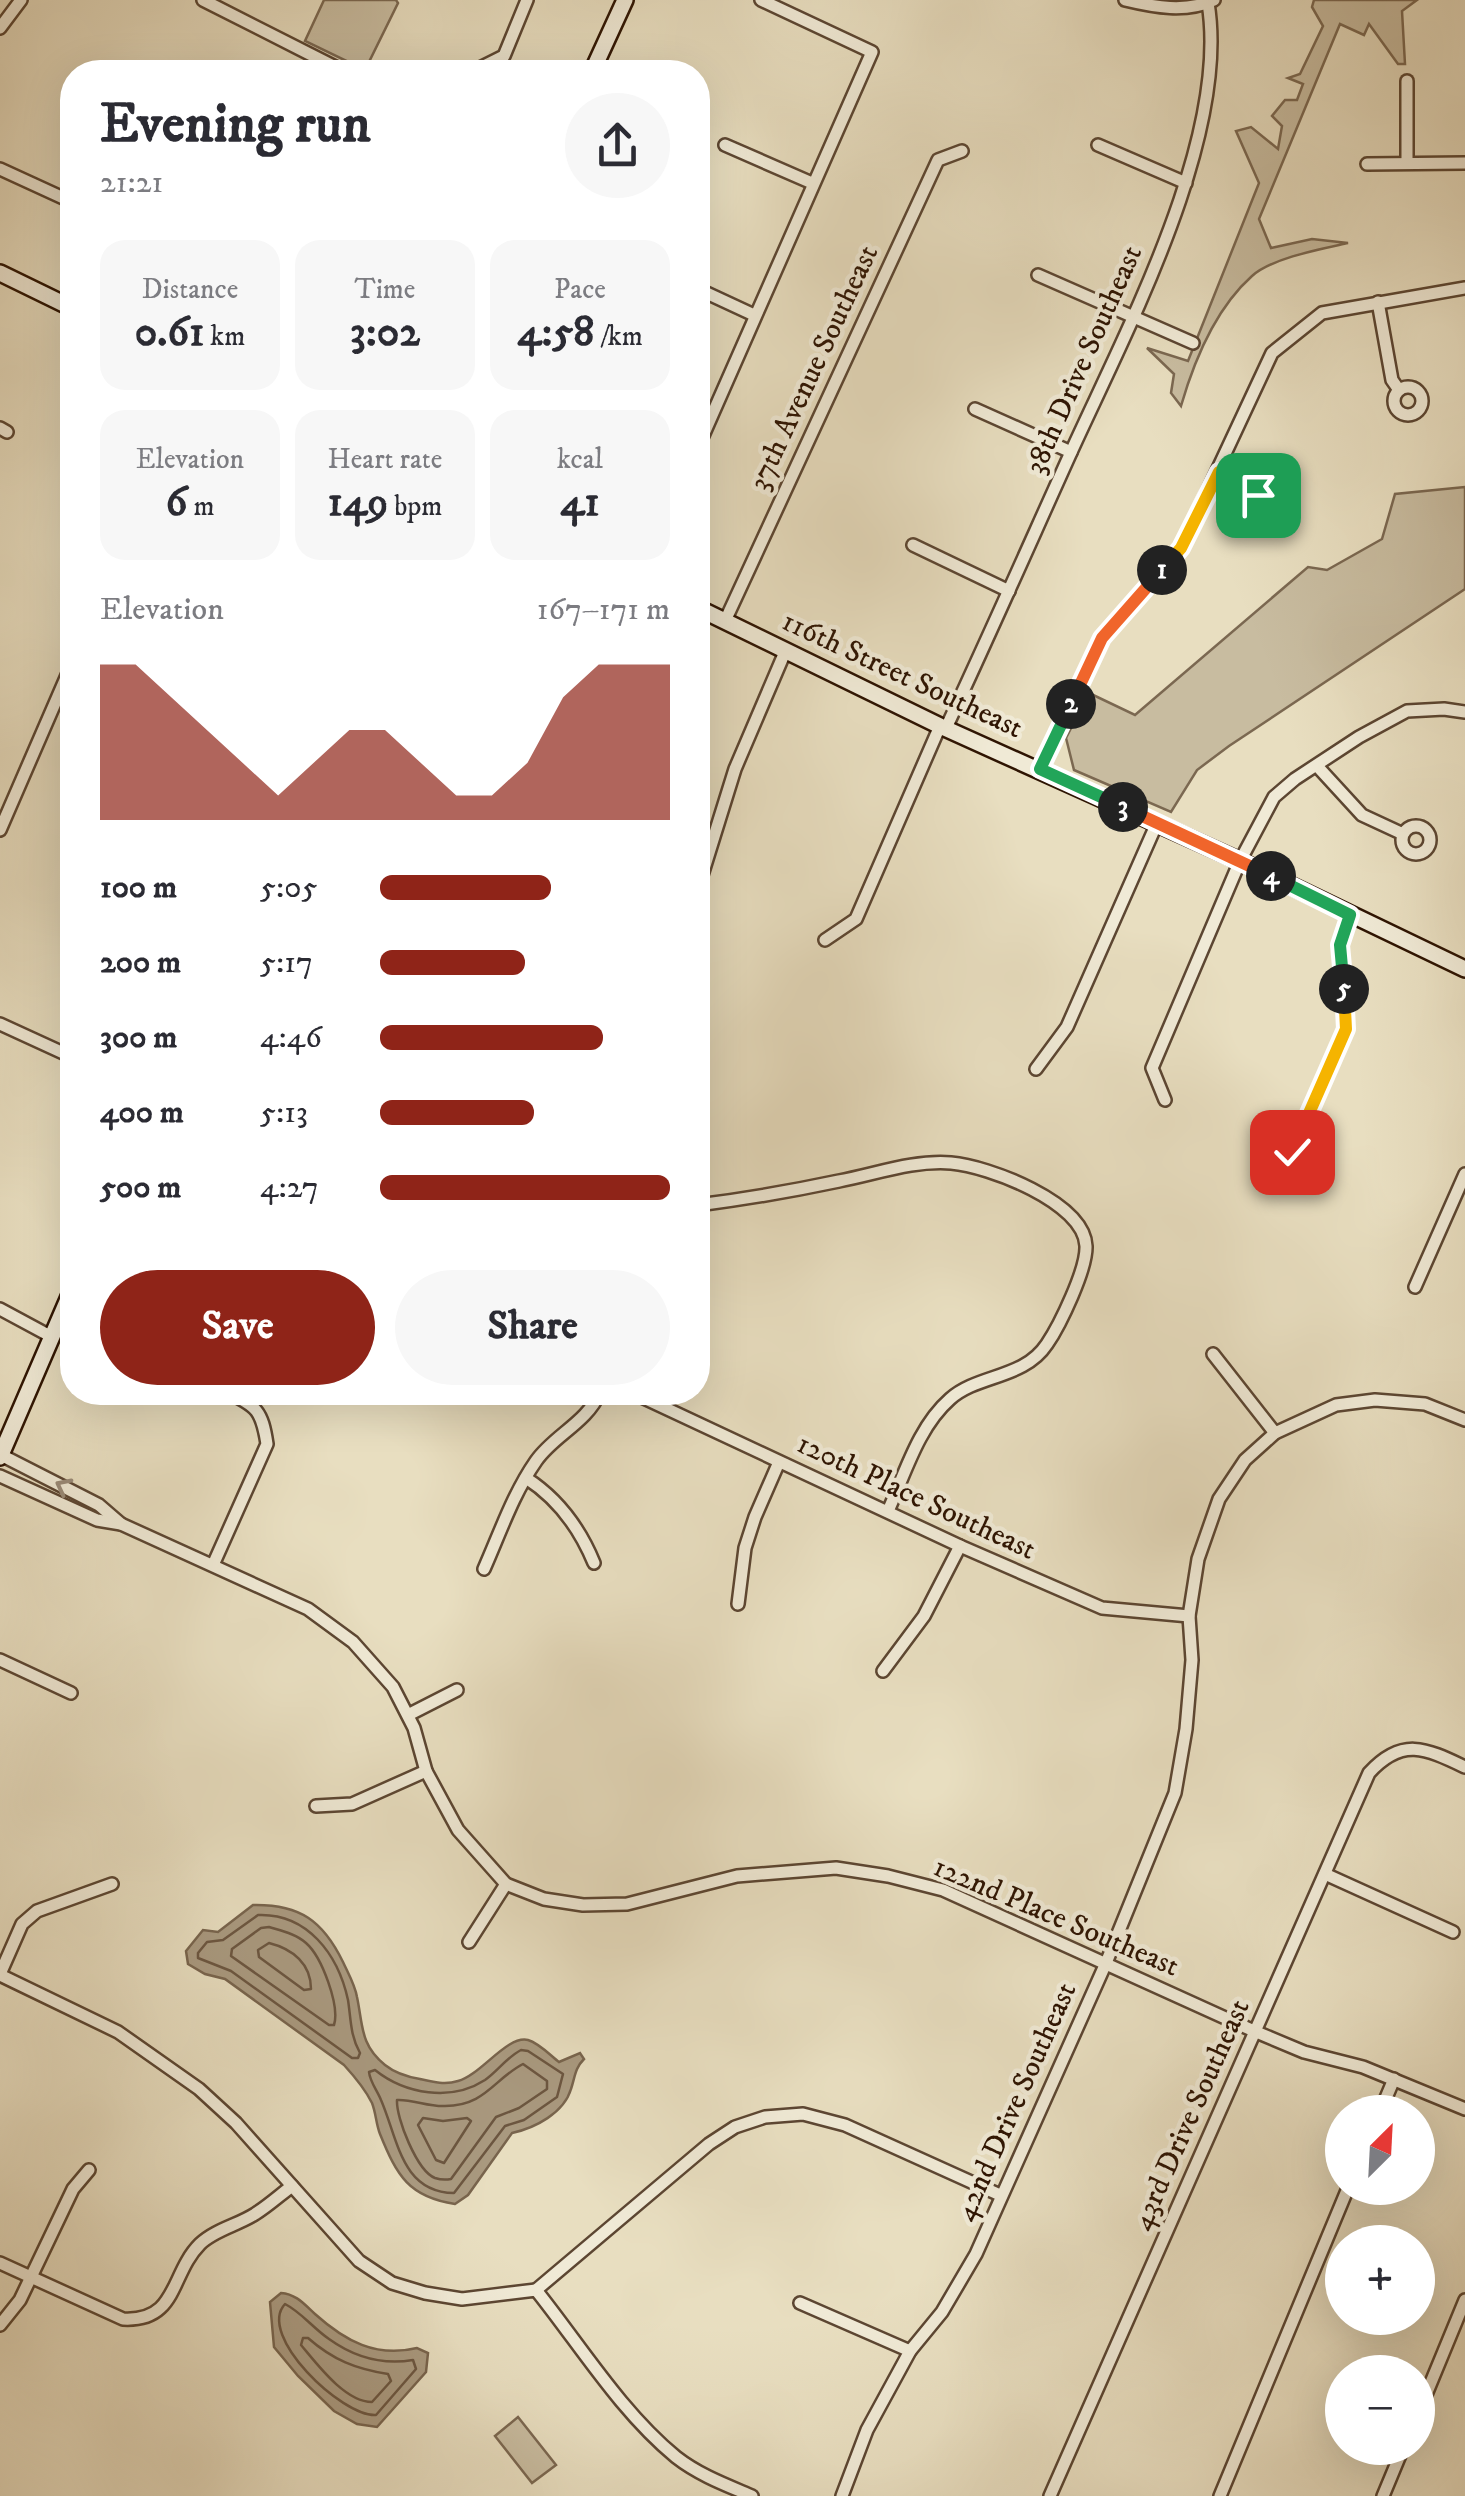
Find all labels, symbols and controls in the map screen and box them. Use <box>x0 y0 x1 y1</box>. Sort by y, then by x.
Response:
text: Evening run <box>100 91 371 160</box>
button: share <box>565 93 670 198</box>
text: 21:21 <box>100 163 163 203</box>
street label: 37th Avenue Southeast <box>741 239 887 497</box>
street label: 38th Drive Southeast <box>1017 240 1151 480</box>
text: Distance <box>142 272 238 307</box>
text: Time <box>355 272 415 307</box>
text: Pace <box>554 272 606 307</box>
text: 0.61 <box>135 307 204 359</box>
text: 3:02 <box>350 307 420 359</box>
text: 4:58 <box>517 307 594 359</box>
text: km <box>204 319 245 354</box>
text: /km <box>594 319 643 354</box>
text: Elevation <box>136 442 244 477</box>
text: Heart rate <box>328 442 442 477</box>
text: kcal <box>557 442 603 477</box>
pin <box>1216 453 1301 538</box>
icon: arrive <box>1231 468 1286 523</box>
text: 6 <box>166 477 187 529</box>
text: 149 <box>328 477 388 529</box>
text: 41 <box>560 477 600 529</box>
text: m <box>187 489 214 524</box>
text: bpm <box>388 489 442 524</box>
pin: 1 <box>1137 545 1187 595</box>
text: 1 <box>1157 552 1167 587</box>
text: Elevation <box>100 590 224 630</box>
text: 167–171 m <box>537 590 670 630</box>
street label: 116th Street Southeast <box>776 603 1028 747</box>
pin: 2 <box>1046 679 1096 729</box>
text: 2 <box>1064 686 1078 721</box>
pin: 3 <box>1098 782 1148 832</box>
text: 3 <box>1118 789 1128 824</box>
pin: 4 <box>1246 851 1296 901</box>
text: 4 <box>1263 858 1279 893</box>
text: 100 m <box>100 868 177 908</box>
text: 5:05 <box>260 868 317 908</box>
text: 200 m <box>100 943 181 983</box>
text: 5:17 <box>260 943 313 983</box>
pin: 5 <box>1319 964 1369 1014</box>
text: 5 <box>1337 971 1351 1006</box>
text: 300 m <box>100 1018 177 1058</box>
text: 4:46 <box>260 1018 322 1058</box>
text: 400 m <box>100 1093 184 1133</box>
text: 5:13 <box>260 1093 308 1133</box>
pin <box>1250 1110 1335 1195</box>
icon: check <box>1265 1125 1320 1180</box>
text: 500 m <box>100 1168 181 1208</box>
text: 4:27 <box>260 1168 319 1208</box>
button: Save <box>100 1270 375 1385</box>
button: Share <box>395 1270 670 1385</box>
street label: 120th Place Southeast <box>791 1425 1041 1569</box>
one-way arrow <box>55 1479 73 1498</box>
street label: 122nd Place Southeast <box>928 1849 1184 1985</box>
street label: 42nd Drive Southeast <box>947 1977 1085 2227</box>
street label: 43rd Drive Southeast <box>1123 1994 1259 2236</box>
north arrow <box>1325 2095 1435 2205</box>
map controls <box>1325 2095 1435 2465</box>
button: + <box>1325 2225 1435 2335</box>
button: − <box>1325 2355 1435 2465</box>

